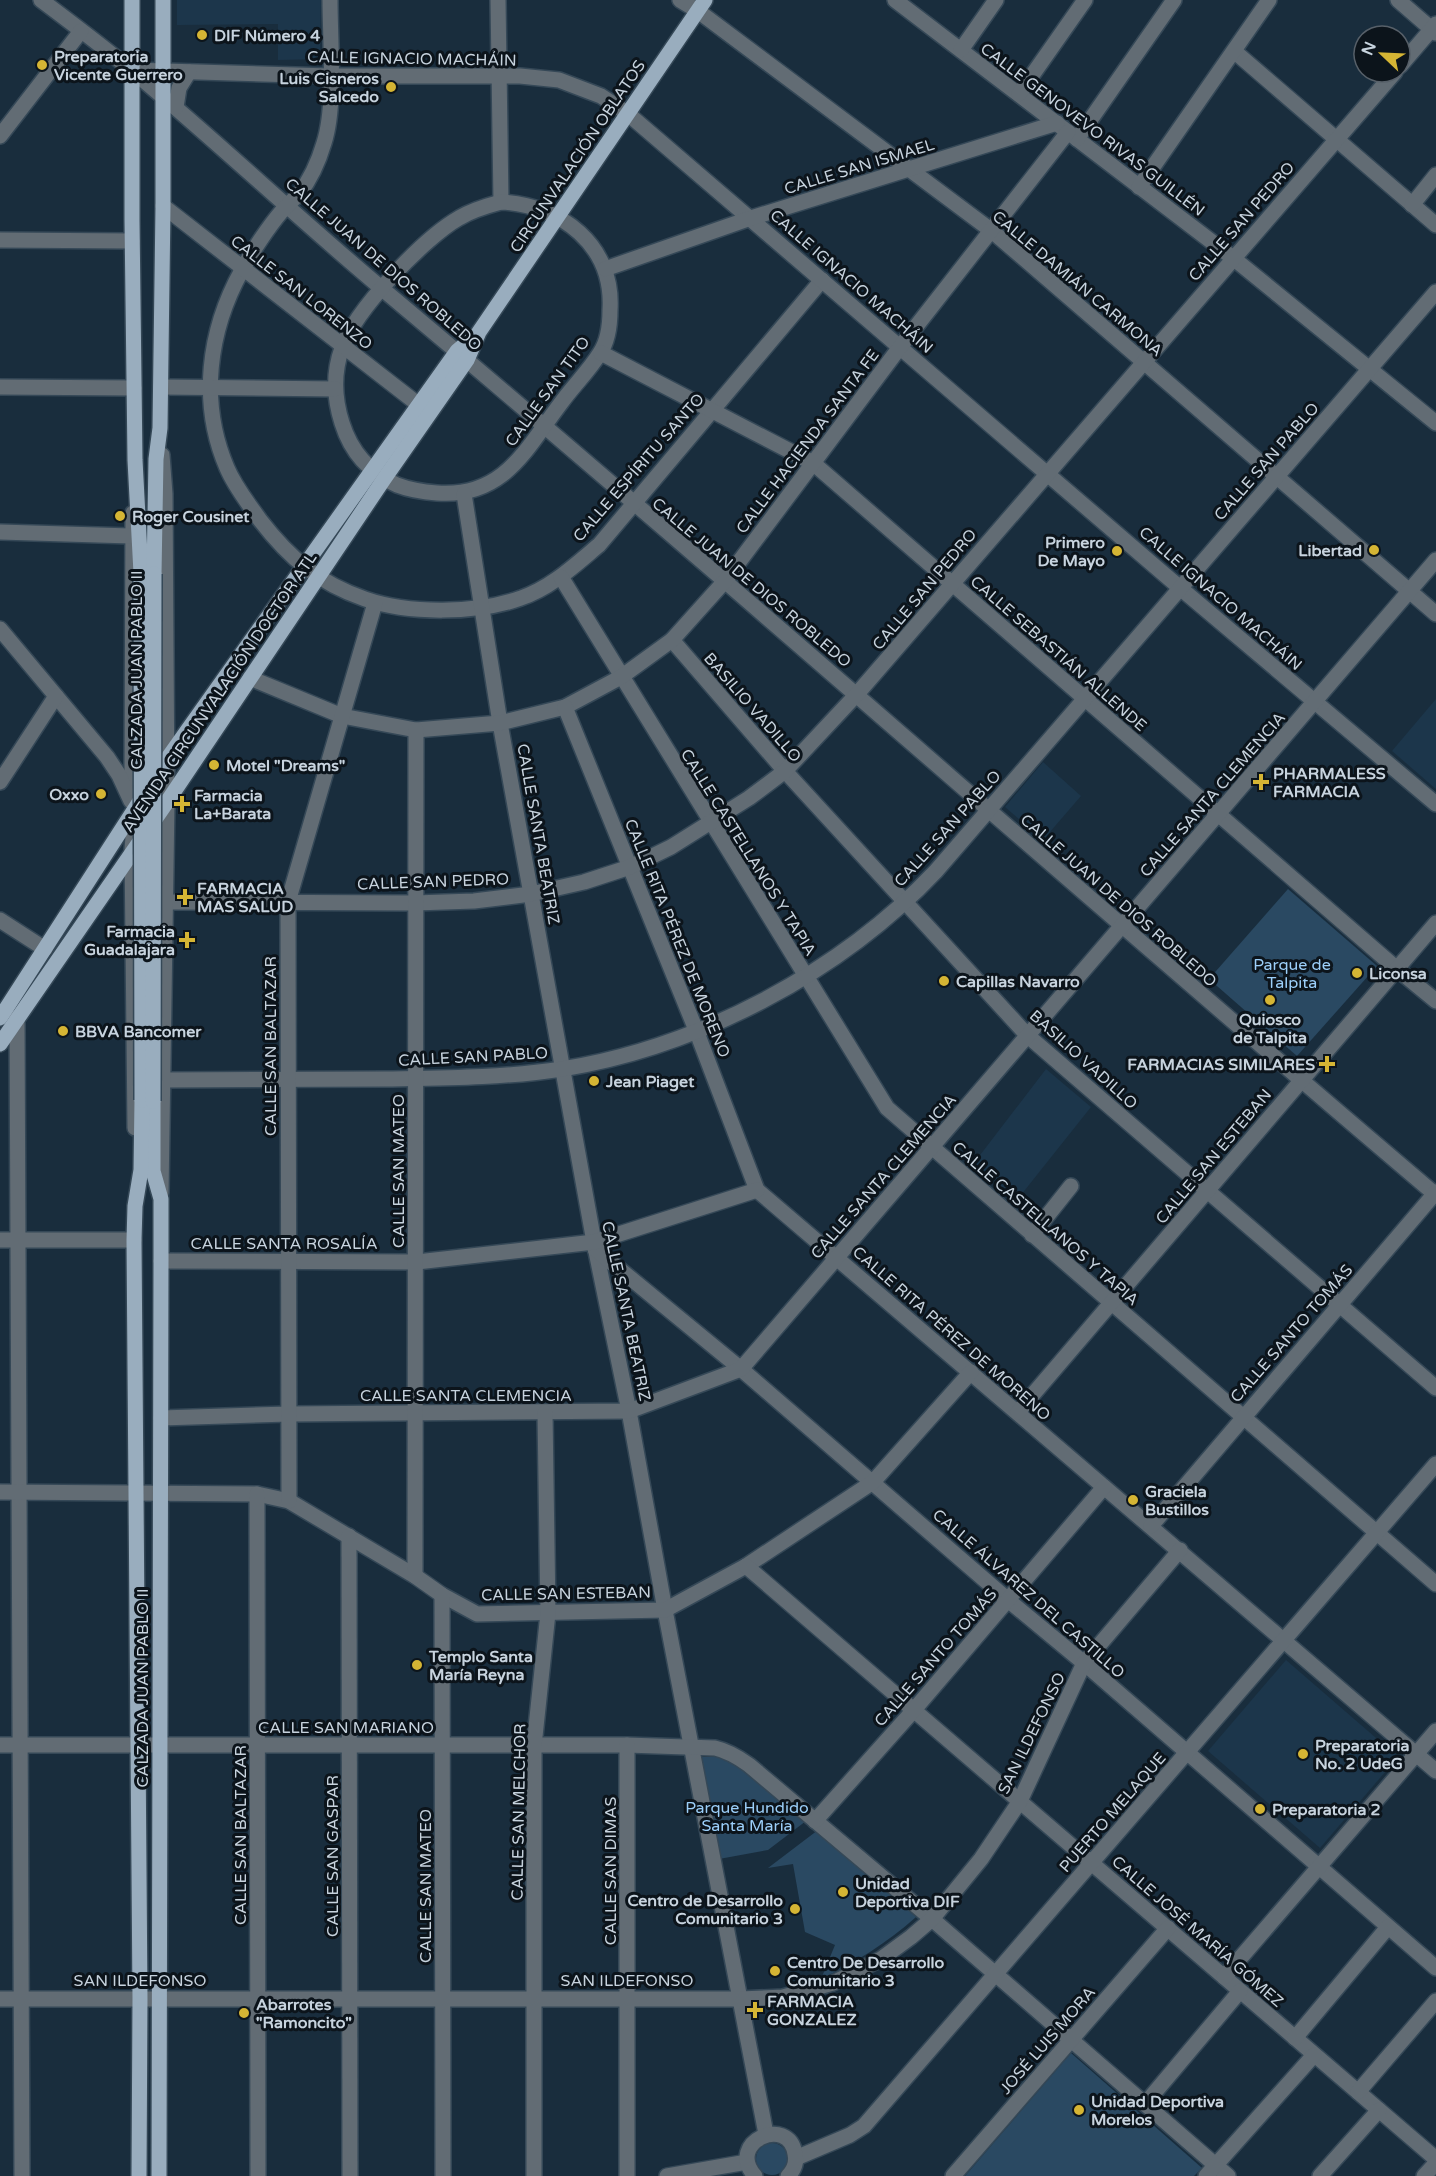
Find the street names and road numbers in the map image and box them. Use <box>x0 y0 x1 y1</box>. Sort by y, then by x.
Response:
street label: CALLE GENOVEVO RIVAS GUILLÉN <box>976 39 1209 221</box>
street label: CALLE IGNACIO MACHÁIN <box>307 47 517 71</box>
street label: CIRCUNVALACIÓN OBLATOS <box>506 56 650 257</box>
street label: CALLE SAN ISMAEL <box>782 135 937 199</box>
street label: CALLE SAN PEDRO <box>1184 158 1299 286</box>
street label: CALLE JUAN DE DIOS ROBLEDO <box>281 174 486 356</box>
street label: CALLE IGNACIO MACHÁIN <box>766 205 937 358</box>
street label: CALLE DAMIÁN CARMONA <box>988 207 1167 361</box>
street label: CALLE SAN LORENZO <box>226 231 376 354</box>
street label: CALLE SAN TITO <box>501 333 594 451</box>
street label: CALLE HACIENDA SANTA FE <box>732 345 884 538</box>
street label: CALLE ESPÍRITU SANTO <box>569 389 709 546</box>
street label: CALLE SAN PABLO <box>1210 399 1323 525</box>
street label: CALLE JUAN DE DIOS ROBLEDO <box>648 493 855 672</box>
street label: CALLE IGNACIO MACHÁIN <box>1135 522 1306 675</box>
street label: CALLE SAN PEDRO <box>868 525 981 654</box>
street label: AVENIDA CIRCUNVALACIÓN DOCTOR ATL <box>118 549 321 836</box>
street label: CALZADA JUAN PABLO II <box>127 570 147 770</box>
street label: CALLE SEBASTIÁN ALLENDE <box>966 572 1151 736</box>
street label: BASILIO VADILLO <box>699 649 805 767</box>
street label: CALLE SANTA CLEMENCIA <box>1136 708 1290 881</box>
street label: CALLE SANTA BEATRIZ <box>512 742 564 926</box>
street label: CALLE CASTELLANOS Y TAPIA <box>676 745 820 960</box>
street label: CALLE SAN PABLO <box>890 766 1005 891</box>
street label: CALLE JUAN DE DIOS ROBLEDO <box>1016 810 1221 992</box>
street label: CALLE RITA PÉREZ DE MORENO <box>620 816 734 1061</box>
street label: CALLE SAN PEDRO <box>357 869 509 895</box>
street label: CALLE SAN BALTAZAR <box>261 956 281 1136</box>
street label: BASILIO VADILLO <box>1025 1006 1142 1114</box>
street label: CALLE SAN PABLO <box>398 1043 548 1071</box>
street label: CALLE SAN ESTEBAN <box>1151 1085 1276 1228</box>
street label: CALLE SANTA CLEMENCIA <box>807 1090 961 1263</box>
street label: CALLE SAN MATEO <box>389 1094 409 1248</box>
street label: CALLE CASTELLANOS Y TAPIA <box>948 1137 1143 1310</box>
street label: CALLE SANTA BEATRIZ <box>597 1219 655 1403</box>
street label: CALLE SANTA ROSALÍA <box>190 1234 378 1254</box>
street label: CALLE RITA PÉREZ DE MORENO <box>848 1242 1054 1425</box>
street label: CALLE SANTO TOMÁS <box>1226 1260 1357 1407</box>
street label: CALLE SANTA CLEMENCIA <box>360 1386 572 1406</box>
street label: CALLE ÁLVAREZ DEL CASTILLO <box>928 1505 1129 1683</box>
street label: CALLE SAN ESTEBAN <box>481 1583 651 1605</box>
street label: CALLE SANTO TOMÁS <box>870 1584 1001 1731</box>
street label: CALZADA JUAN PABLO II <box>133 1588 153 1788</box>
street label: SAN ILDEFONSO <box>994 1669 1070 1798</box>
street label: CALLE SAN MARIANO <box>258 1718 434 1738</box>
street label: CALLE SAN MELCHOR <box>507 1723 531 1901</box>
street label: CALLE SAN BALTAZAR <box>231 1745 251 1925</box>
street label: PUERTO MELAQUE <box>1055 1749 1170 1877</box>
street label: CALLE SAN GASPAR <box>323 1775 343 1937</box>
street label: CALLE SAN DIMAS <box>601 1797 621 1945</box>
street label: CALLE SAN MATEO <box>416 1809 436 1963</box>
street label: CALLE JOSÉ MARÍA GÓMEZ <box>1107 1852 1287 2012</box>
street label: SAN ILDEFONSO <box>74 1971 206 1991</box>
street label: SAN ILDEFONSO <box>561 1971 693 1991</box>
street label: JOSÉ LUIS MORA <box>996 1983 1100 2099</box>

